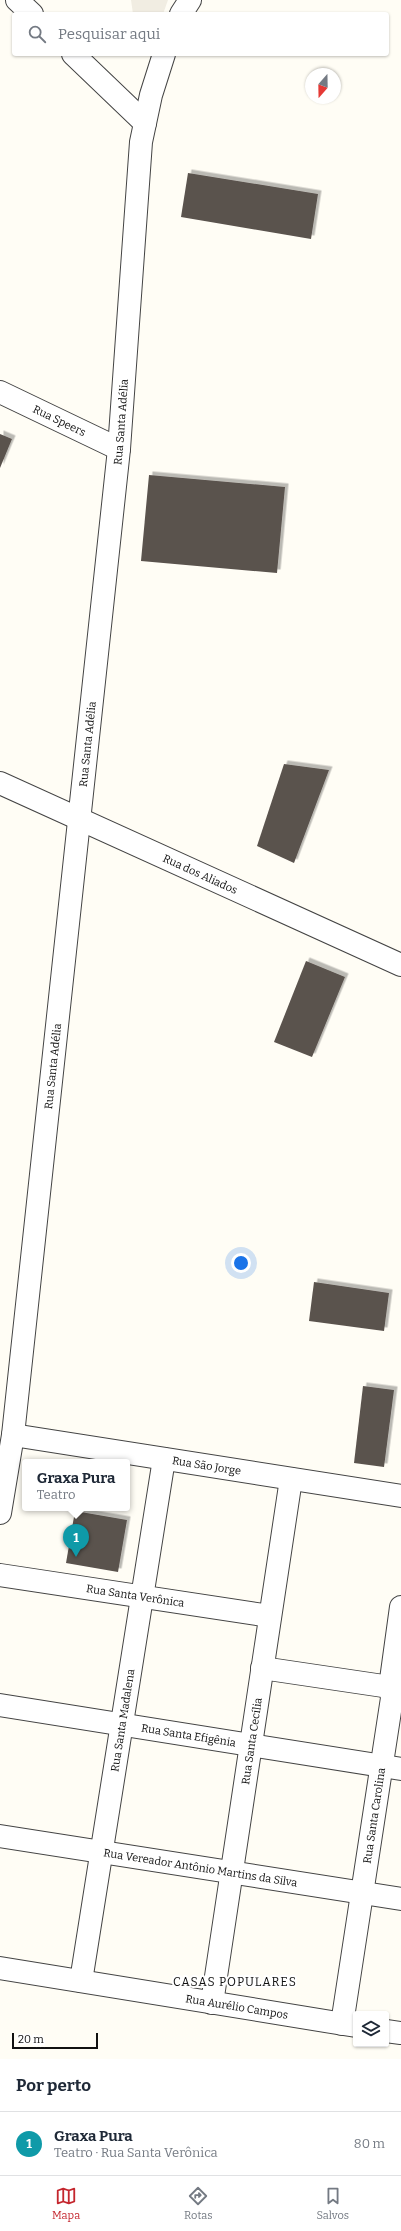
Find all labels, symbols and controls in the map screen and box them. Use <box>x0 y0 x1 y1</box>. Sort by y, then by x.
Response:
search box <box>12 12 389 56</box>
icon: search <box>26 23 48 45</box>
text: Pesquisar aqui <box>58 25 160 43</box>
north arrow <box>305 68 341 104</box>
street label: Rua Santa Adélia <box>111 378 131 465</box>
street label: Rua Speers <box>31 402 88 439</box>
street label: Rua Santa Adélia <box>76 701 98 788</box>
street label: Rua dos Aliados <box>161 851 240 896</box>
street label: Rua Santa Adélia <box>42 1023 64 1110</box>
your location <box>231 1253 251 1273</box>
street label: Rua São Jorge <box>171 1454 242 1477</box>
popup <box>22 1459 130 1511</box>
text: Graxa Pura <box>37 1469 115 1487</box>
text: Teatro <box>37 1487 75 1502</box>
pin: 1 <box>63 1524 89 1557</box>
street label: Rua Santa Verônica <box>85 1582 185 1609</box>
street label: Rua Santa Madalena <box>108 1668 137 1773</box>
street label: Rua Santa Cecília <box>239 1697 264 1785</box>
street label: Rua Santa Efigênia <box>140 1721 237 1749</box>
street label: Rua Santa Carolina <box>360 1767 388 1864</box>
street label: Rua Vereador Antônio Martins da Silva <box>103 1846 298 1889</box>
district label: CASAS POPULARES <box>173 1975 297 1989</box>
street label: Rua Aurélio Campos <box>185 1992 289 2021</box>
map controls <box>353 2011 389 2047</box>
button: layers <box>353 2011 389 2047</box>
scale bar <box>12 2031 98 2050</box>
text: 20 m <box>18 2033 44 2046</box>
text: Por perto <box>16 2075 91 2096</box>
text: Graxa Pura <box>54 2127 133 2145</box>
text: 1 <box>26 2136 32 2151</box>
text: 80 m <box>354 2136 385 2151</box>
text: Teatro · Rua Santa Verônica <box>54 2145 218 2160</box>
tab: Mapa <box>52 2185 80 2222</box>
tab: Rotas <box>184 2185 213 2222</box>
tab: Salvos <box>317 2185 349 2222</box>

